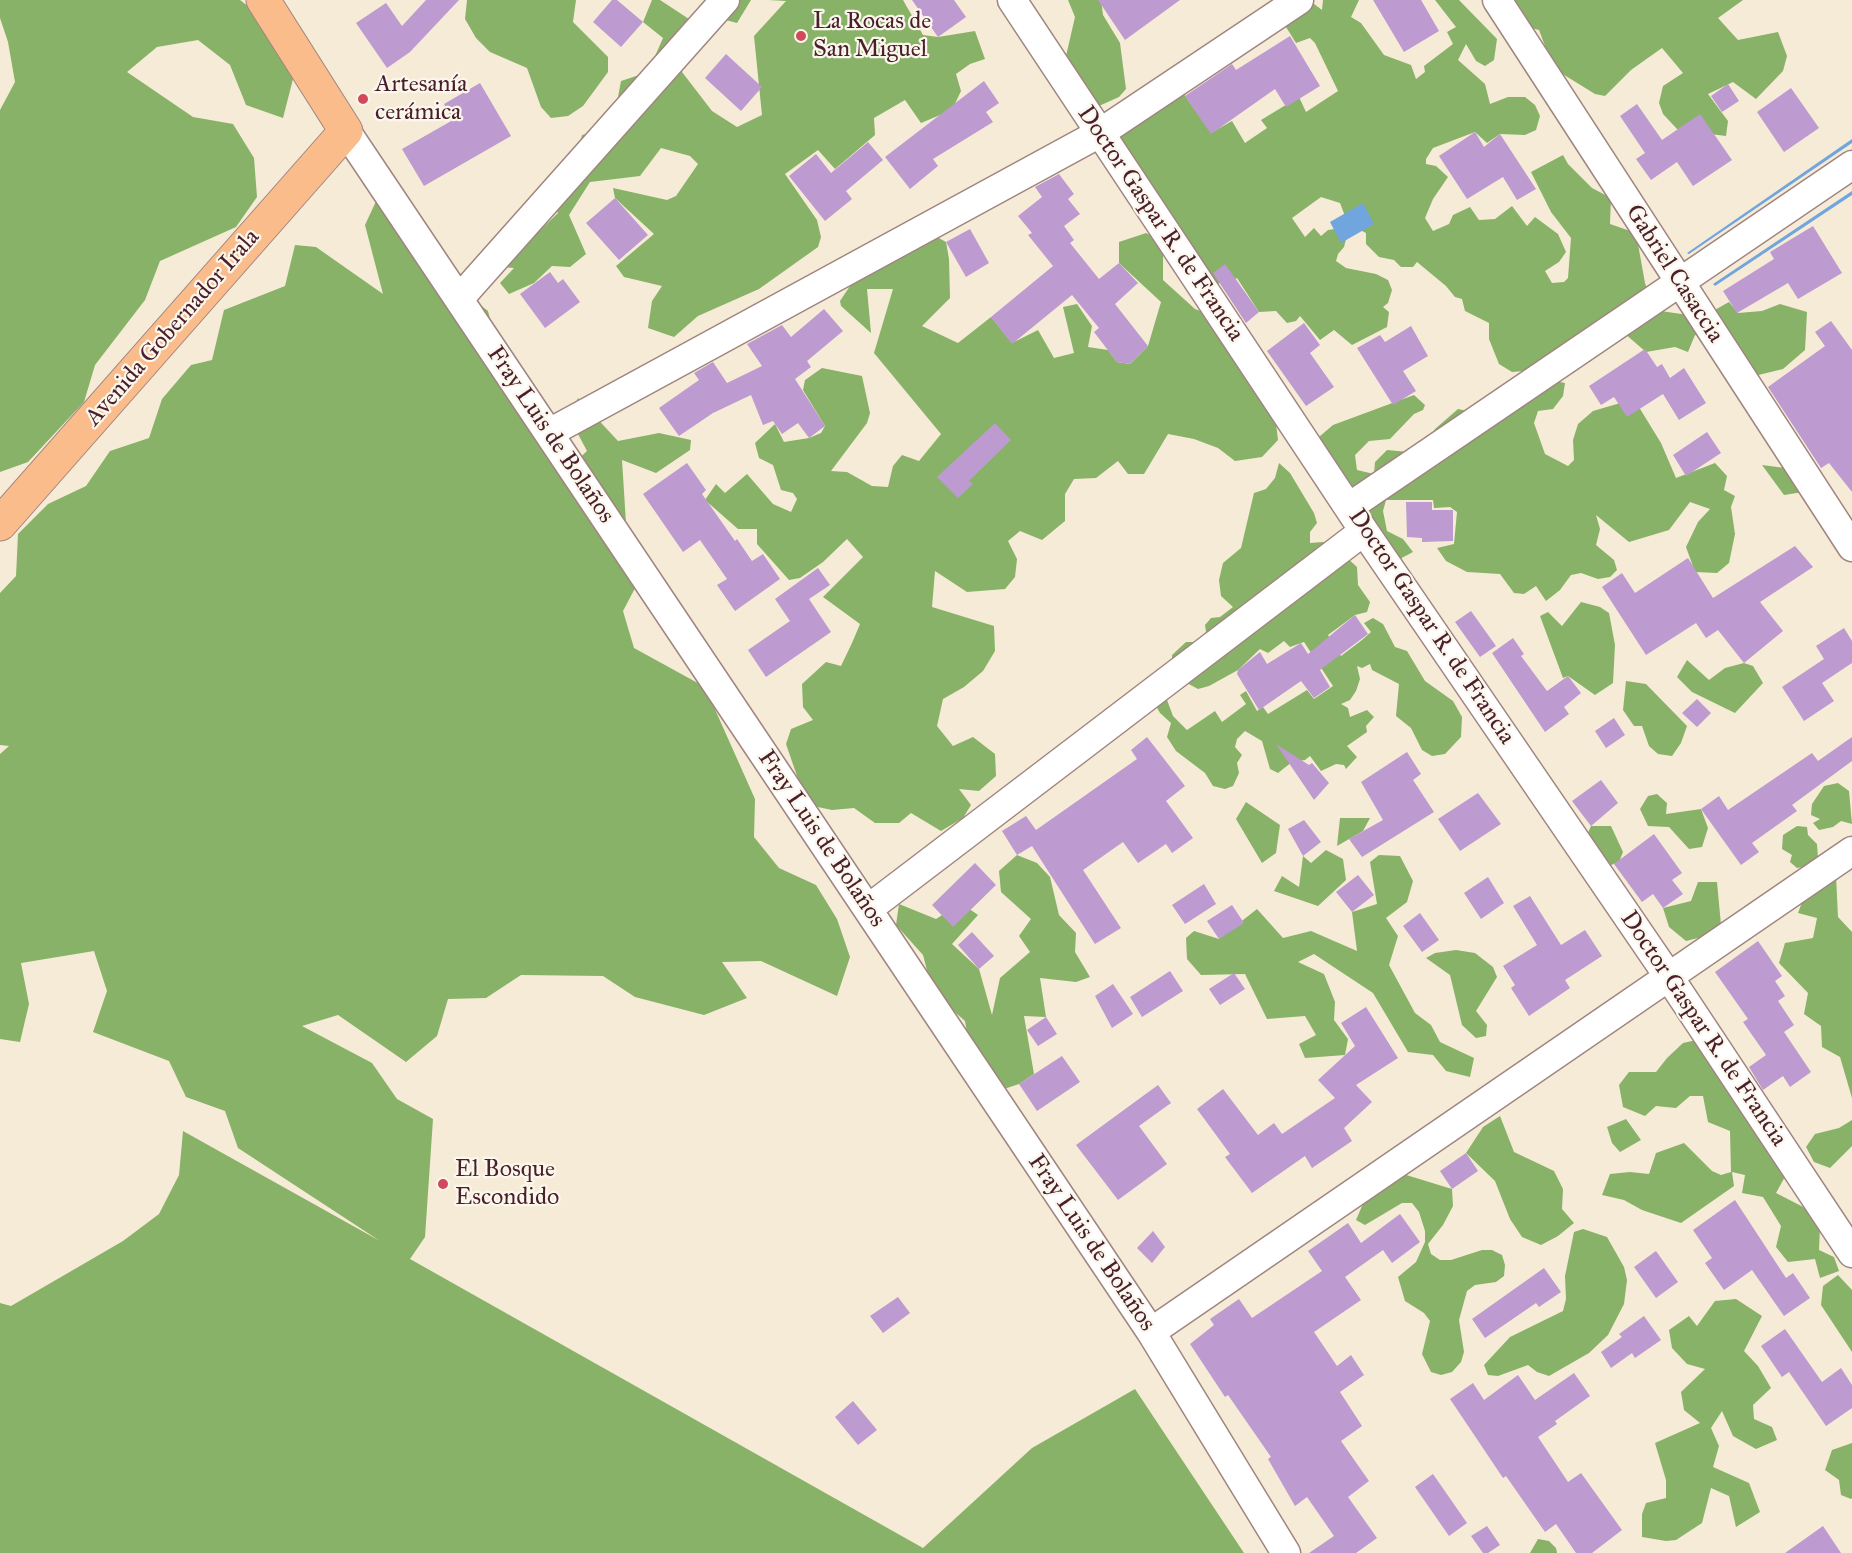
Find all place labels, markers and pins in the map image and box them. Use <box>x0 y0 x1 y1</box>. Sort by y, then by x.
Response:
place label: La Rocas de San Miguel <box>813 8 931 64</box>
marker: La Rocas de San Miguel <box>794 29 808 43</box>
place label: Artesanía cerámica <box>375 71 467 127</box>
marker: Artesanía cerámica <box>356 92 370 106</box>
place label: El Bosque Escondido <box>455 1156 559 1212</box>
marker: El Bosque Escondido <box>436 1177 450 1191</box>

